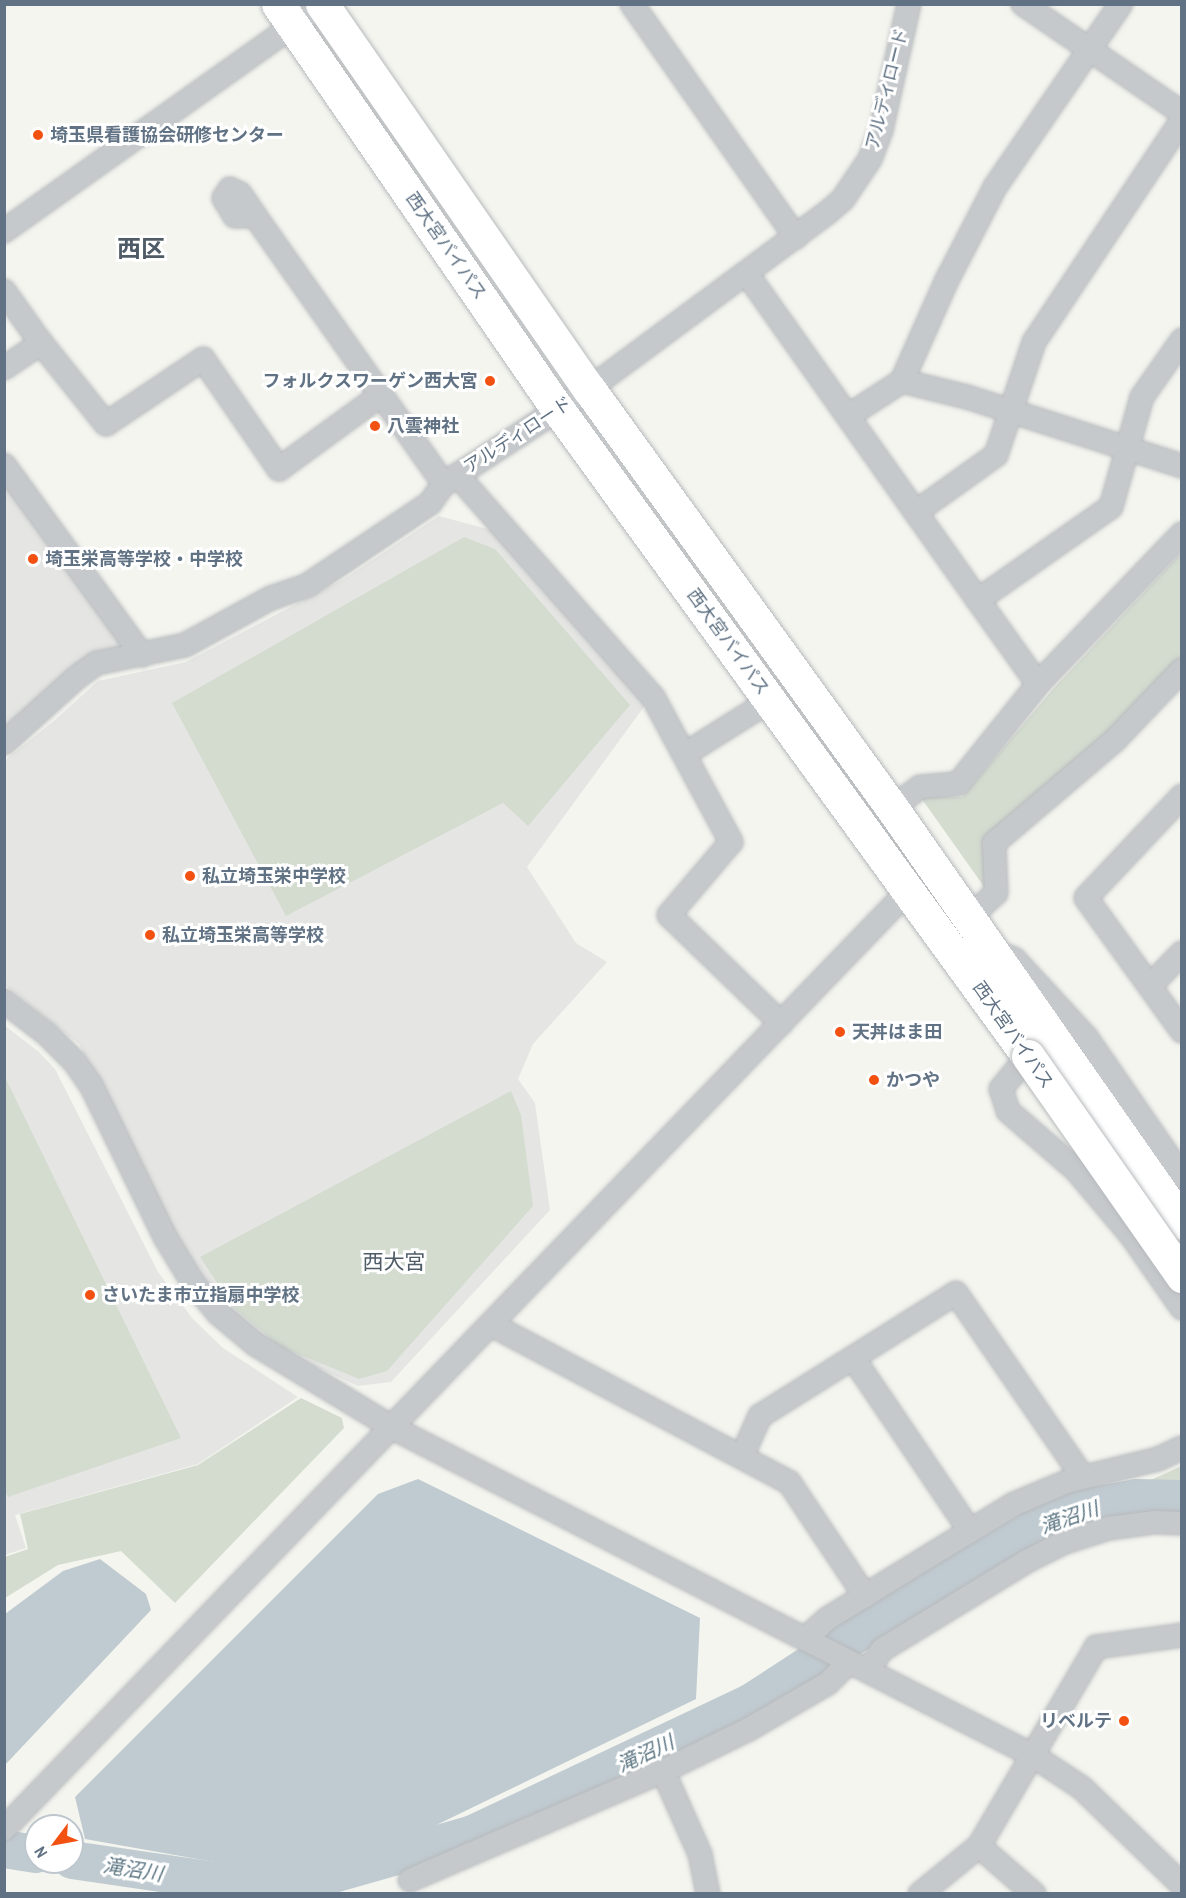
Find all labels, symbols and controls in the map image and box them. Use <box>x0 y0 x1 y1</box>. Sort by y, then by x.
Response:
street label: アルディロード <box>861 25 913 153</box>
place label: 埼玉県看護協会研修センター <box>50 124 284 146</box>
marker: 埼玉県看護協会研修センター <box>31 128 45 142</box>
street label: 西大宮バイパス <box>401 188 491 304</box>
district label: 西区 <box>117 235 165 263</box>
place label: フォルクスワーゲン西大宮 <box>262 370 478 392</box>
marker: フォルクスワーゲン西大宮 <box>483 374 497 388</box>
street label: アルディロード <box>459 392 577 478</box>
place label: 八雲神社 <box>387 415 459 437</box>
marker: 八雲神社 <box>368 419 382 433</box>
place label: 埼玉栄高等学校・中学校 <box>45 548 243 570</box>
marker: 埼玉栄高等学校・中学校 <box>26 552 40 566</box>
street label: 西大宮バイパス <box>682 585 774 699</box>
place label: 私立埼玉栄中学校 <box>202 865 346 887</box>
marker: 私立埼玉栄中学校 <box>183 869 197 883</box>
place label: 私立埼玉栄高等学校 <box>162 924 324 946</box>
marker: 私立埼玉栄高等学校 <box>143 928 157 942</box>
street label: 西大宮バイパス <box>968 977 1058 1093</box>
place label: 天丼はま田 <box>852 1021 942 1043</box>
marker: 天丼はま田 <box>833 1025 847 1039</box>
place label: かつや <box>886 1069 940 1091</box>
marker: かつや <box>867 1073 881 1087</box>
district label: 西大宮 <box>363 1249 425 1275</box>
place label: さいたま市立指扇中学校 <box>102 1284 300 1306</box>
marker: さいたま市立指扇中学校 <box>83 1288 97 1302</box>
water label: 滝沼川 <box>1037 1496 1101 1538</box>
place label: リベルテ <box>1040 1710 1112 1732</box>
marker: リベルテ <box>1117 1714 1131 1728</box>
water label: 滝沼川 <box>613 1729 677 1777</box>
north arrow <box>24 1814 84 1874</box>
text: N <box>29 1843 52 1862</box>
water label: 滝沼川 <box>101 1852 165 1886</box>

